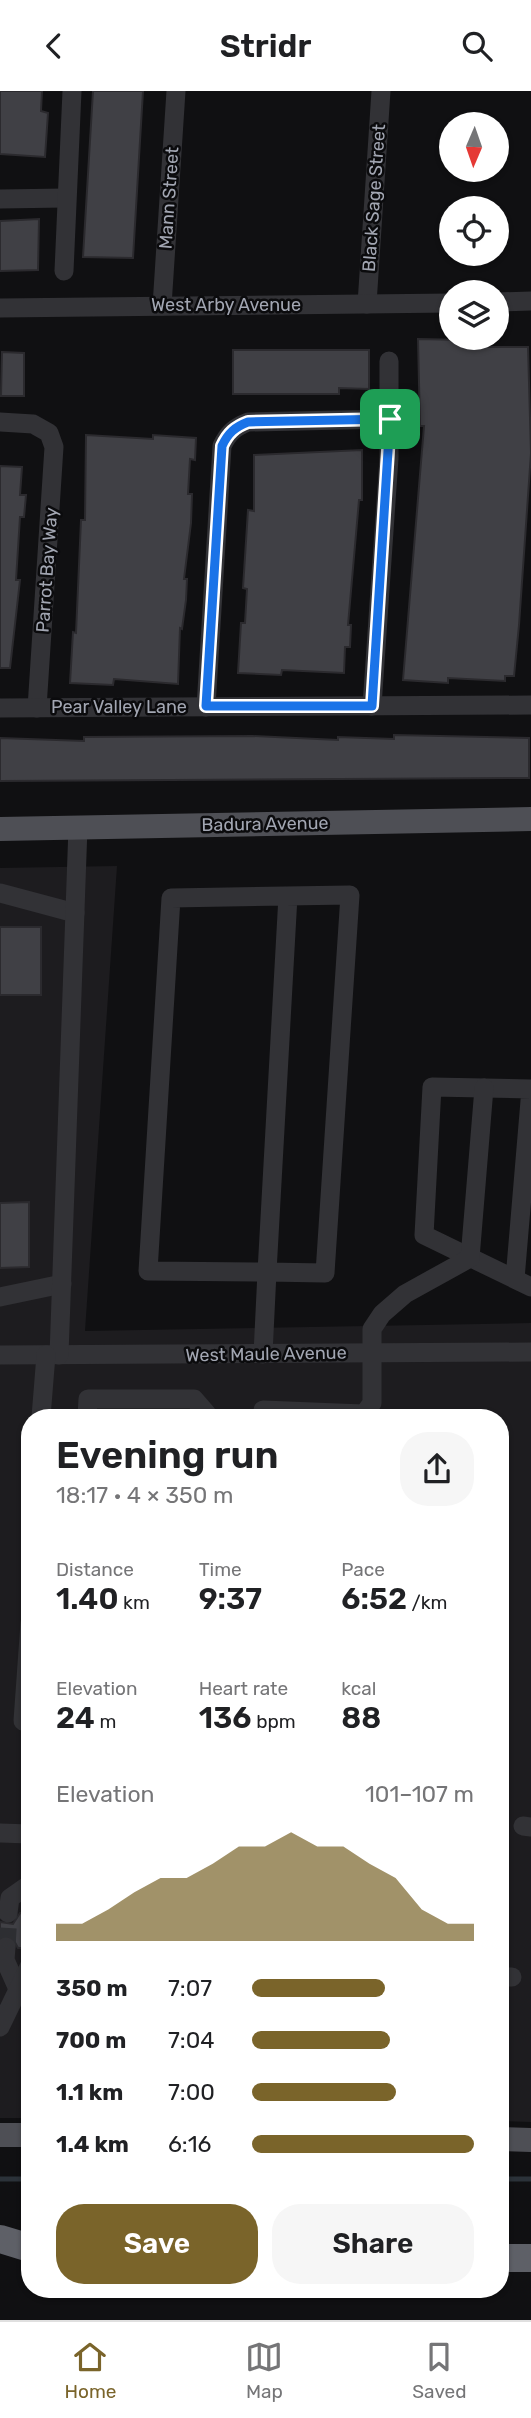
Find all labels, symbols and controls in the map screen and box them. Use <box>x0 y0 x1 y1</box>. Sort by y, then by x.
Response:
icon: back <box>35 27 73 65</box>
text: Stridr <box>220 27 311 65</box>
icon: search <box>458 27 496 65</box>
north arrow <box>439 112 509 182</box>
map controls <box>439 112 509 350</box>
street label: Black Sage Street <box>358 123 390 273</box>
street label: Mann Street <box>154 146 184 250</box>
button: locate <box>439 196 509 266</box>
button: layers <box>439 280 509 350</box>
street label: West Arby Avenue <box>151 294 301 316</box>
pin <box>360 389 420 449</box>
icon: arrive <box>371 400 409 438</box>
street label: Parrot Bay Way <box>32 507 62 633</box>
street label: Pear Valley Lane <box>51 696 187 718</box>
street label: Badura Avenue <box>201 812 329 836</box>
street label: West Maule Avenue <box>185 1342 347 1366</box>
text: Evening run <box>56 1432 279 1478</box>
button: share <box>400 1432 474 1506</box>
text: 18:17 · 4 × 350 m <box>56 1481 233 1509</box>
text: Distance <box>56 1558 134 1581</box>
text: Time <box>199 1558 242 1581</box>
text: Pace <box>341 1558 385 1581</box>
text: 1.40 <box>56 1581 118 1617</box>
text: 9:37 <box>199 1581 262 1617</box>
text: 6:52 <box>341 1581 407 1617</box>
text: km <box>118 1591 150 1614</box>
text: /km <box>407 1591 447 1614</box>
text: Elevation <box>56 1677 137 1700</box>
text: Heart rate <box>199 1677 288 1700</box>
text: kcal <box>341 1677 376 1700</box>
text: 24 <box>56 1700 95 1736</box>
text: 136 <box>199 1700 252 1736</box>
text: 88 <box>341 1700 381 1736</box>
text: m <box>95 1710 116 1733</box>
text: bpm <box>252 1710 296 1733</box>
text: Elevation <box>56 1780 155 1808</box>
text: 101–107 m <box>365 1780 474 1808</box>
text: 350 m <box>56 1974 128 2002</box>
text: 7:07 <box>168 1974 212 2002</box>
text: 700 m <box>56 2026 126 2054</box>
text: 7:04 <box>168 2026 215 2054</box>
text: 1.1 km <box>56 2078 123 2106</box>
text: 7:00 <box>168 2078 215 2106</box>
text: 1.4 km <box>56 2130 129 2158</box>
text: 6:16 <box>168 2130 211 2158</box>
button: Save <box>56 2204 258 2284</box>
button: Share <box>272 2204 474 2284</box>
tab: Home <box>64 2338 116 2403</box>
tab: Map <box>245 2338 283 2403</box>
tab: Saved <box>412 2338 467 2403</box>

